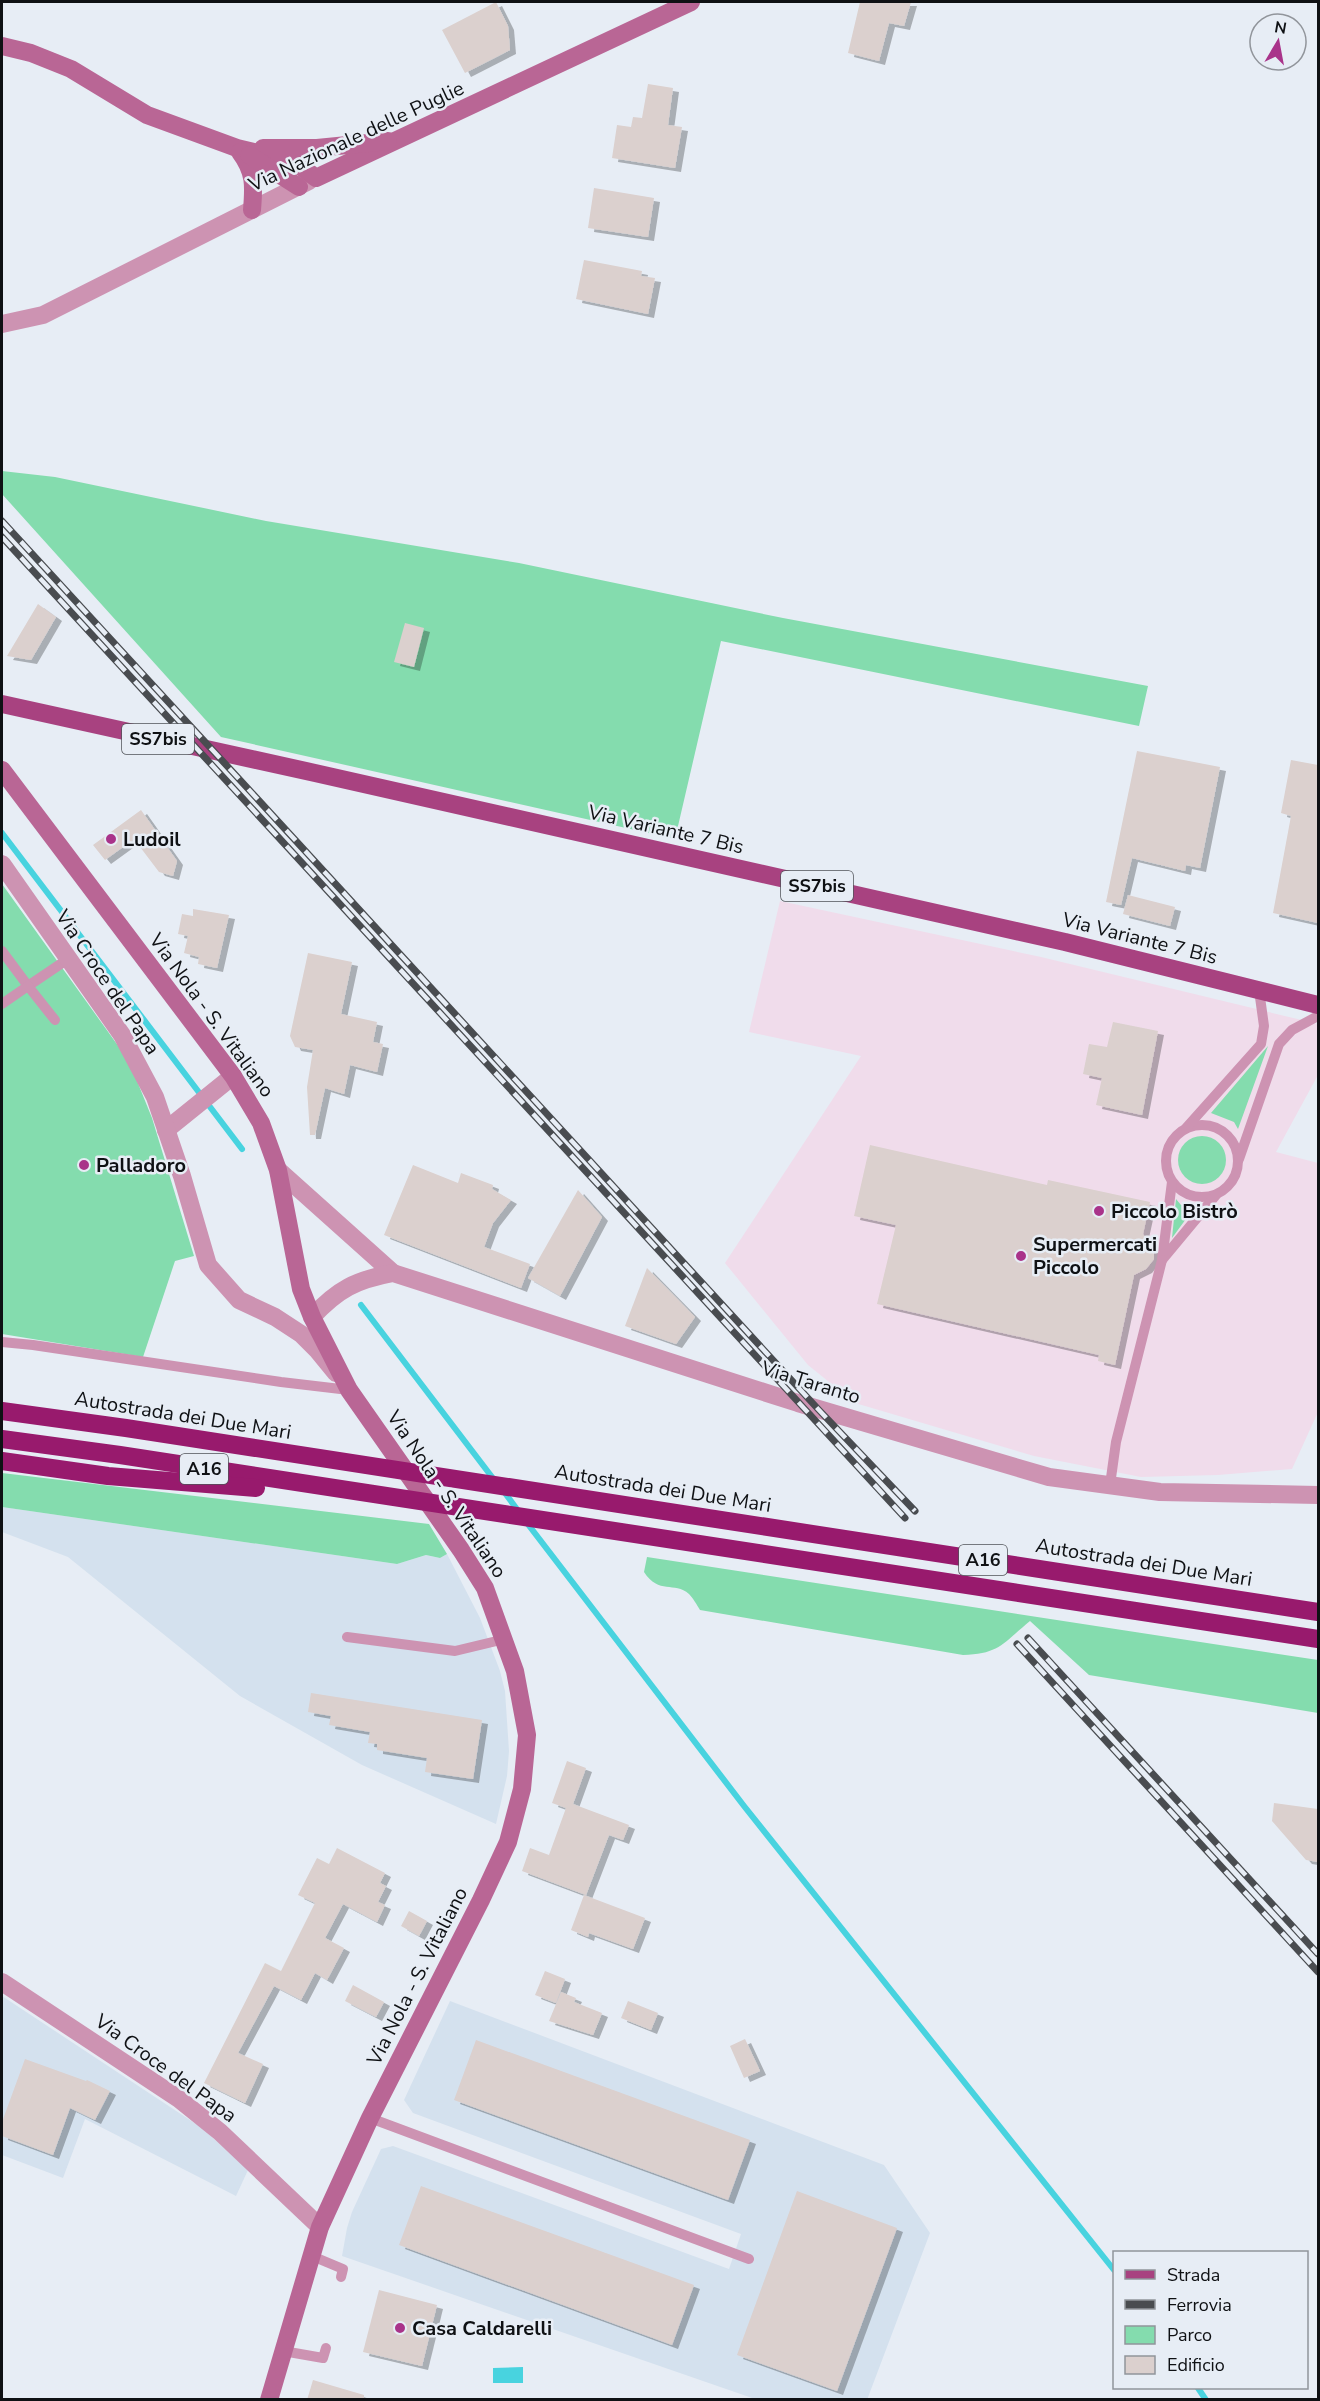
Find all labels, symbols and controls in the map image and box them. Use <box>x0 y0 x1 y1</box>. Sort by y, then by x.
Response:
north arrow <box>1248 12 1308 72</box>
text: N <box>1273 16 1288 40</box>
street label: Via Nazionale delle Puglie <box>243 75 468 199</box>
road number: SS7bis <box>122 724 194 754</box>
street label: Via Variante 7 Bis <box>585 798 746 860</box>
place label: Ludoil <box>123 826 181 853</box>
marker: Ludoil <box>104 832 118 846</box>
road number: SS7bis <box>781 871 853 901</box>
street label: Via Croce del Papa <box>49 904 166 1060</box>
street label: Via Variante 7 Bis <box>1059 906 1220 971</box>
street label: Via Nola - S. Vitaliano <box>142 927 280 1103</box>
place label: Palladoro <box>96 1152 186 1179</box>
marker: Palladoro <box>77 1158 91 1172</box>
place label: Piccolo Bistrò <box>1111 1198 1238 1225</box>
marker: Piccolo Bistrò <box>1092 1204 1106 1218</box>
place label: Supermercati Piccolo <box>1033 1231 1157 1281</box>
marker: Supermercati Piccolo <box>1014 1249 1028 1263</box>
street label: Via Taranto <box>757 1354 864 1410</box>
street label: Autostrada dei Due Mari <box>73 1385 293 1446</box>
street label: Via Nola - S. Vitaliano <box>380 1404 513 1583</box>
road number: A16 <box>180 1454 228 1484</box>
street label: Autostrada dei Due Mari <box>553 1458 773 1519</box>
street label: Autostrada dei Due Mari <box>1034 1532 1254 1593</box>
road number: A16 <box>959 1545 1007 1575</box>
street label: Via Nola - S. Vitaliano <box>360 1882 474 2071</box>
street label: Via Croce del Papa <box>89 2007 242 2129</box>
legend <box>1113 2251 1308 2389</box>
text: Strada <box>1167 2263 1220 2287</box>
text: Ferrovia <box>1167 2293 1232 2317</box>
place label: Casa Caldarelli <box>412 2315 552 2342</box>
marker: Casa Caldarelli <box>393 2321 407 2335</box>
text: Parco <box>1167 2323 1212 2347</box>
text: Edificio <box>1167 2353 1225 2377</box>

